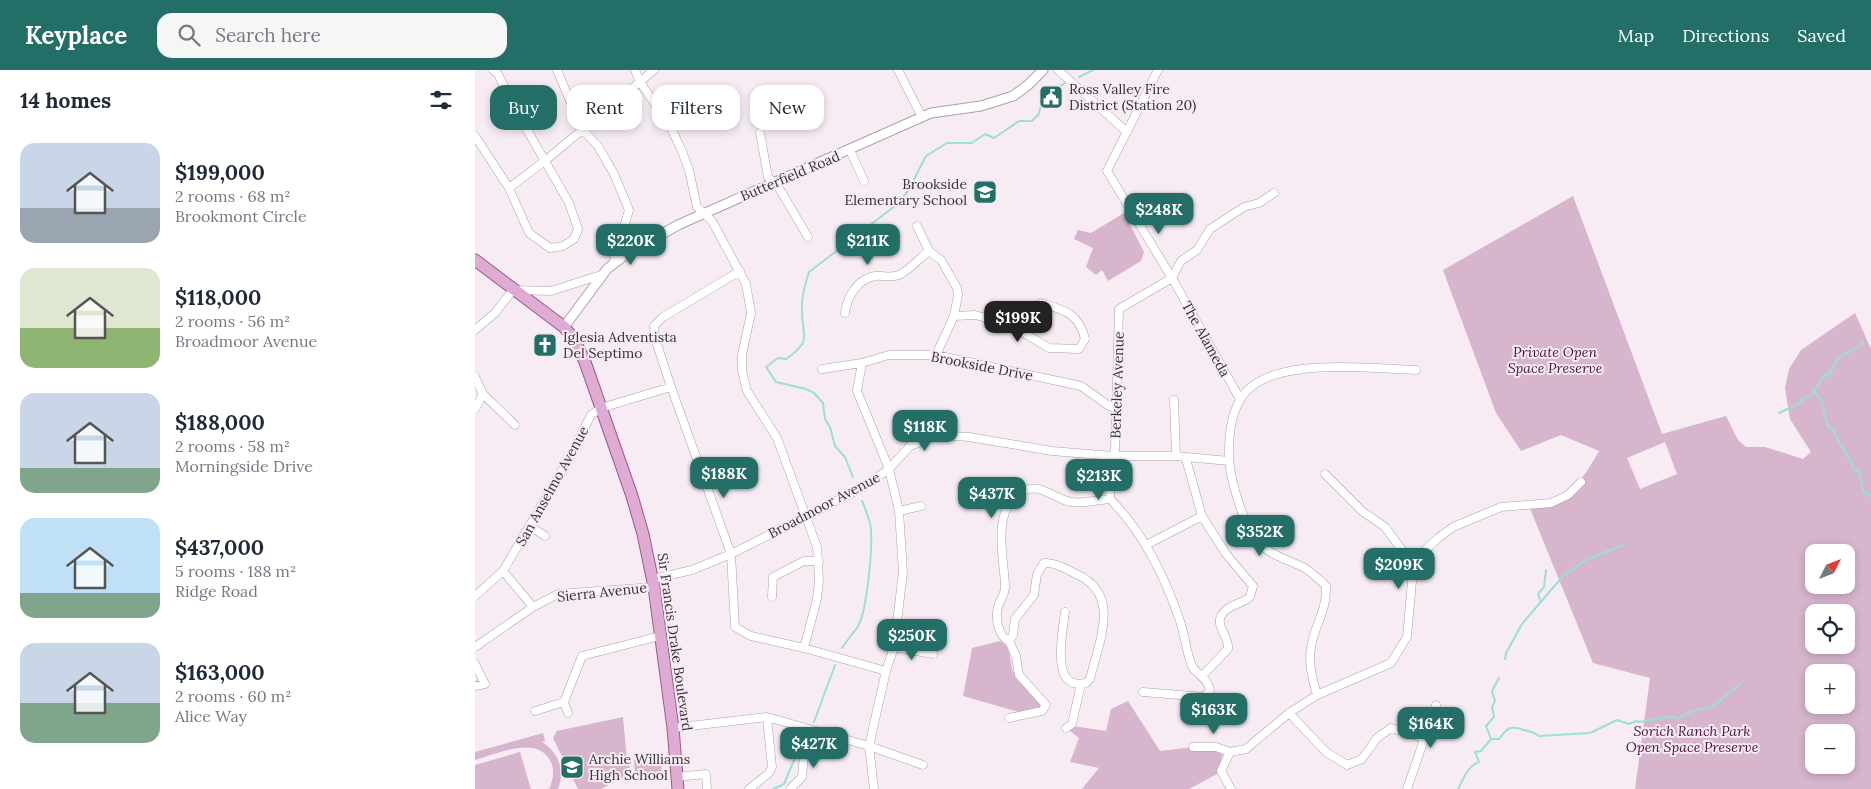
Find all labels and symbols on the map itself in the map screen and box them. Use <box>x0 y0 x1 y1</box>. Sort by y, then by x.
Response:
place label: Ross Valley Fire District (Station 20) <box>1069 80 1196 114</box>
public building icon: Ross Valley Fire District (Station 20) <box>1038 84 1064 110</box>
street label: Butterfield Road <box>738 147 842 205</box>
place label: Brookside Elementary School <box>844 175 967 209</box>
school or university icon: Brookside Elementary School <box>972 179 998 205</box>
pin: $248K <box>1124 192 1194 235</box>
pin: $220K <box>596 224 666 266</box>
pin: $211K <box>833 224 903 266</box>
street label: The Alameda <box>1178 298 1234 380</box>
pin: $199K <box>983 300 1053 343</box>
place label: Iglesia Adventista Del Septimo <box>563 328 677 362</box>
street label: Berkeley Avenue <box>1106 331 1128 439</box>
church icon: Iglesia Adventista Del Septimo <box>532 332 558 358</box>
park label: Private Open Space Preserve <box>1508 343 1603 377</box>
street label: Brookside Drive <box>929 347 1035 385</box>
pin: $118K <box>890 410 960 452</box>
street label: San Anselmo Avenue <box>512 423 593 549</box>
pin: $188K <box>689 456 759 499</box>
pin: $213K <box>1064 458 1134 501</box>
street label: Broadmoor Avenue <box>765 468 884 542</box>
pin: $437K <box>957 476 1027 519</box>
pin: $352K <box>1225 514 1295 557</box>
north arrow <box>1805 544 1855 594</box>
pin: $209K <box>1364 548 1434 590</box>
street label: Sir Francis Drake Boulevard <box>654 552 696 732</box>
street label: Sierra Avenue <box>556 578 648 606</box>
pin: $250K <box>877 618 947 661</box>
pin: $163K <box>1179 692 1249 735</box>
pin: $164K <box>1396 706 1466 749</box>
park label: Sorich Ranch Park Open Space Preserve <box>1626 722 1759 756</box>
pin: $427K <box>779 726 849 769</box>
place label: Archie Williams High School <box>588 750 690 784</box>
school or university icon: Archie Williams High School <box>559 754 585 780</box>

